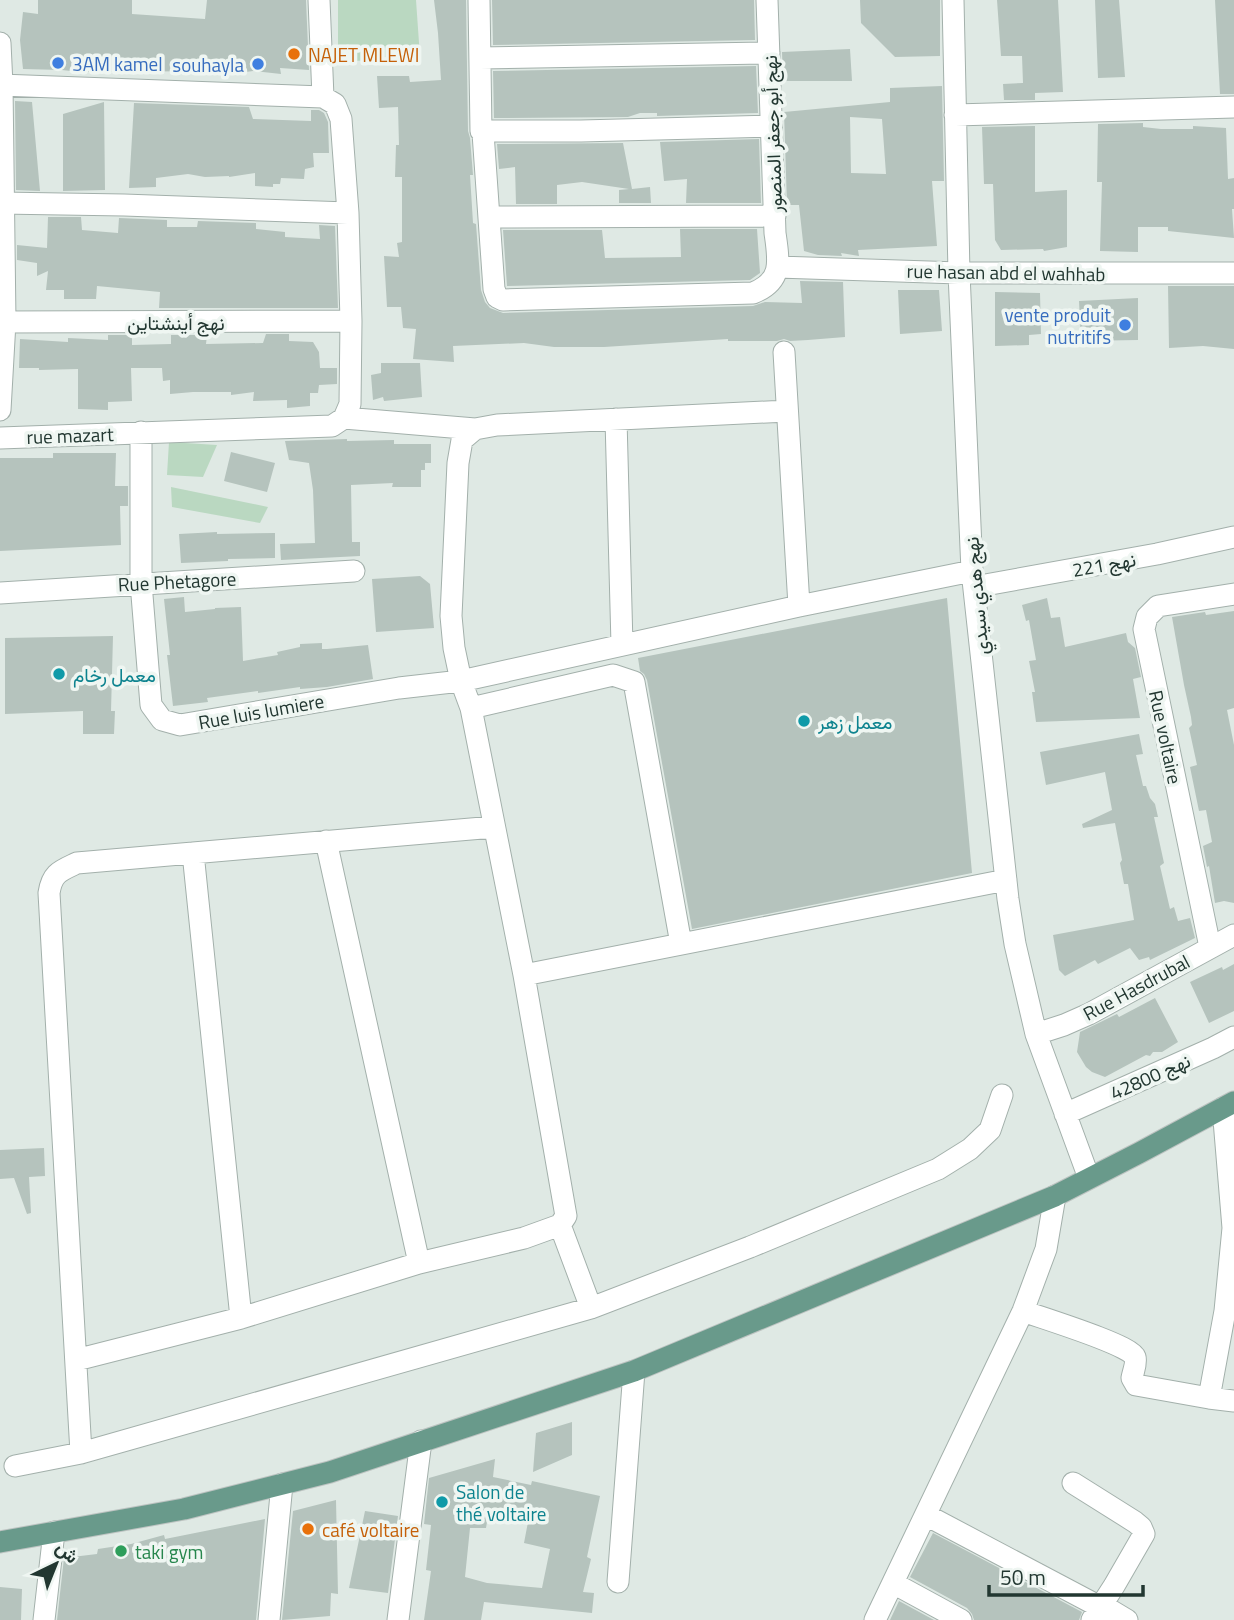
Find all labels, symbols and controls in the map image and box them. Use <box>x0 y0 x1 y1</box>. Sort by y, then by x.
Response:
place label: NAJET MLEWI <box>308 40 419 69</box>
marker: NAJET MLEWI <box>286 46 302 62</box>
place label: 3AM kamel <box>72 49 163 78</box>
place label: souhayla <box>172 50 244 79</box>
marker: 3AM kamel <box>50 55 66 71</box>
street label: نهج أبو جعفر المنصور <box>755 55 789 214</box>
marker: souhayla <box>250 56 266 72</box>
street label: rue hasan abd el wahhab <box>906 256 1106 288</box>
place label: vente produit nutritifs <box>1004 300 1111 351</box>
street label: نهج أينشتاين <box>127 308 225 337</box>
marker: vente produit nutritifs <box>1117 317 1133 333</box>
street label: rue mazart <box>26 419 114 451</box>
street label: نهج هدي سيدي <box>956 536 998 656</box>
street label: نهج 221 <box>1070 544 1138 584</box>
street label: Rue Phetagore <box>117 563 237 599</box>
place label: معمل رخام <box>73 660 156 689</box>
marker: معمل رخام <box>51 666 67 682</box>
street label: Rue luis lumiere <box>196 686 326 736</box>
street label: Rue voltaire <box>1142 687 1190 787</box>
place label: معمل زهر <box>817 707 892 736</box>
marker: معمل زهر <box>796 713 812 729</box>
street label: Rue Hasdrubal <box>1077 947 1195 1027</box>
street label: نهج 42800 <box>1105 1045 1195 1107</box>
place label: Salon de thé voltaire <box>456 1477 546 1528</box>
marker: Salon de thé voltaire <box>434 1494 450 1510</box>
place label: café voltaire <box>322 1515 419 1544</box>
marker: café voltaire <box>300 1521 316 1537</box>
north arrow <box>21 1529 91 1599</box>
text: ش <box>50 1533 86 1570</box>
place label: taki gym <box>135 1537 203 1566</box>
marker: taki gym <box>113 1543 129 1559</box>
scale bar <box>989 1554 1143 1598</box>
text: 50 m <box>1000 1561 1046 1593</box>

